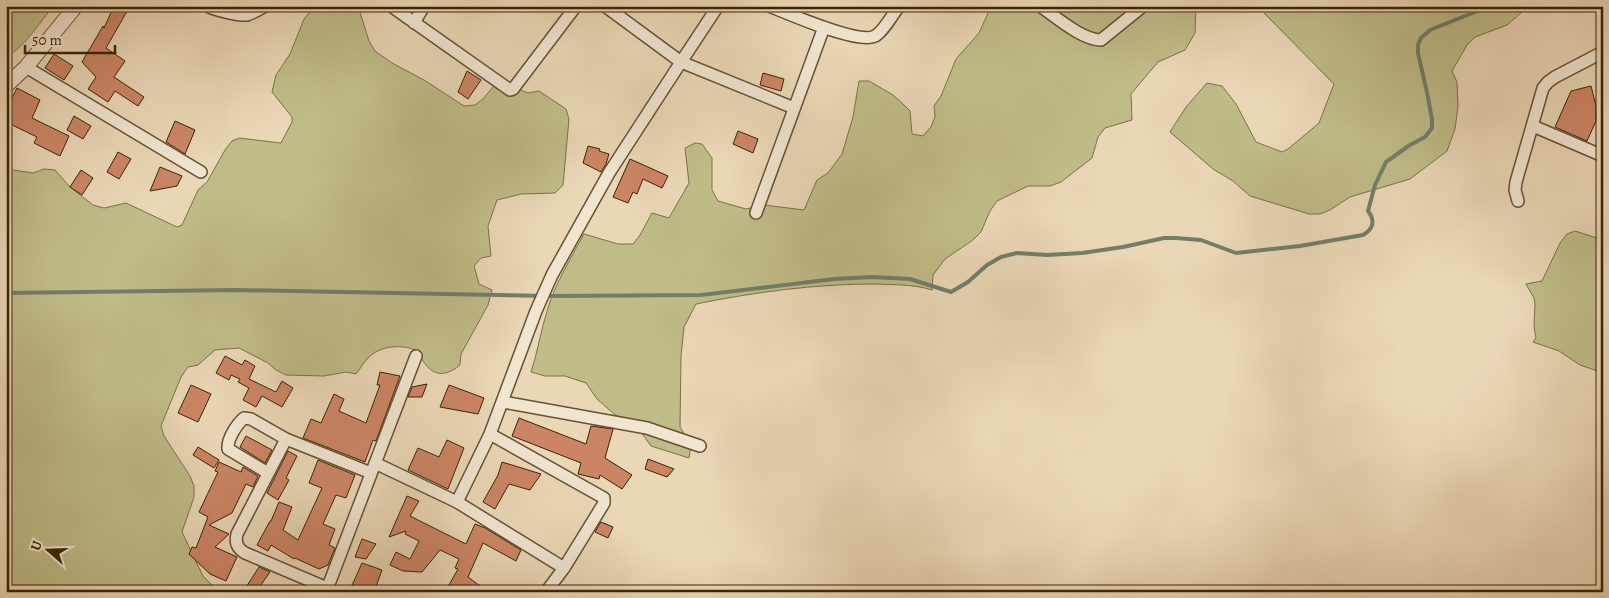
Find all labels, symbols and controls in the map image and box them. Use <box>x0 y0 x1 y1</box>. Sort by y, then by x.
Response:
scale bar <box>25 22 115 54</box>
text: 50 m <box>32 30 62 50</box>
north arrow <box>22 526 72 576</box>
text: U <box>26 538 47 553</box>

